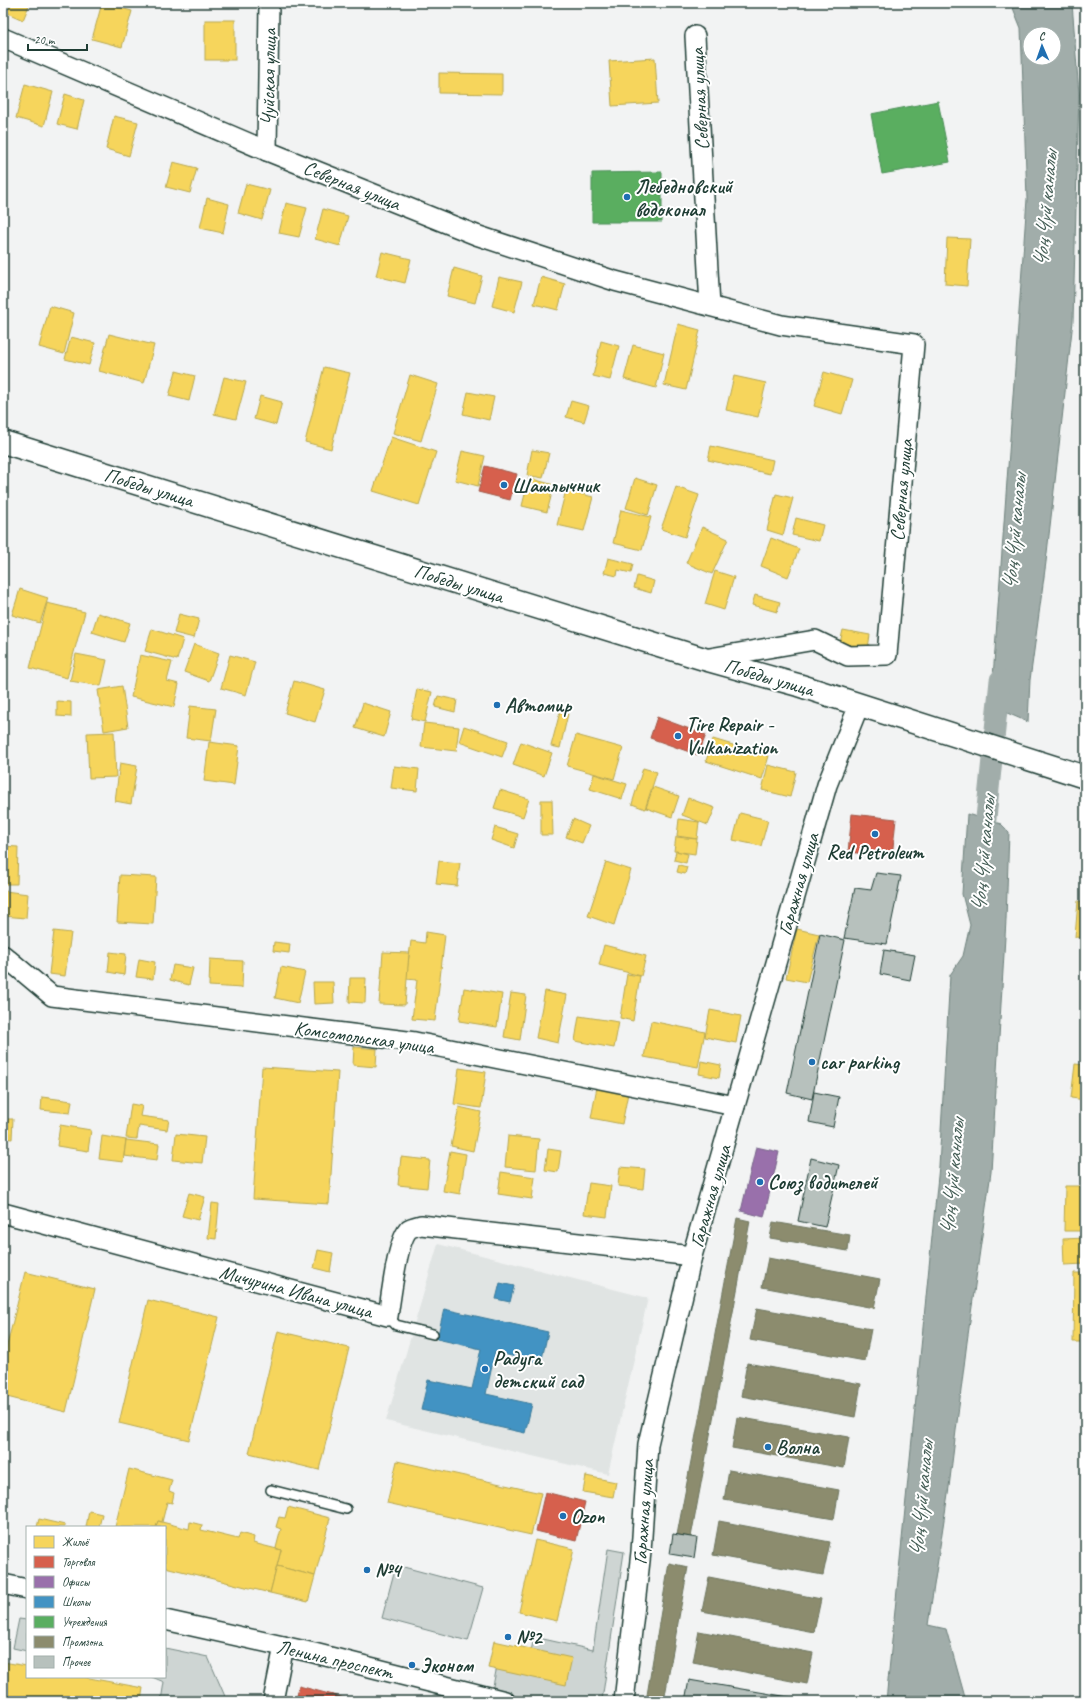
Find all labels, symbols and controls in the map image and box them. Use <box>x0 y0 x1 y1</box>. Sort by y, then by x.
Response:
scale bar <box>28 26 87 52</box>
north arrow <box>1022 26 1062 66</box>
street label: Чуйская улица <box>255 27 282 126</box>
text: С <box>1039 29 1046 43</box>
text: 20 m <box>34 32 56 48</box>
street label: Северная улица <box>684 46 715 151</box>
water label: Чоң Чүй каналы <box>1027 146 1063 268</box>
street label: Северная улица <box>300 155 405 217</box>
place label: Лебедновский водоконал <box>635 174 734 222</box>
marker: Лебедновский водоконал <box>622 192 632 202</box>
street label: Северная улица <box>885 437 919 542</box>
street label: Победы улица <box>101 462 198 513</box>
water label: Чоң Чүй каналы <box>996 469 1032 591</box>
place label: Шашлычник <box>512 473 601 498</box>
marker: Шашлычник <box>499 480 509 490</box>
street label: Победы улица <box>411 558 508 609</box>
street label: Победы улица <box>721 653 818 703</box>
place label: Автомир <box>505 693 572 718</box>
marker: Автомир <box>492 700 502 710</box>
place label: Tire Repair - Vulkanization <box>686 712 779 760</box>
marker: Tire Repair - Vulkanization <box>673 731 683 741</box>
water label: Чоң Чүй каналы <box>965 791 1001 913</box>
street label: Гаражная улица <box>772 829 825 938</box>
marker: Red Petroleum <box>870 829 880 839</box>
place label: Red Petroleum <box>827 840 925 865</box>
street label: Комсомольская улица <box>292 1015 437 1060</box>
place label: car parking <box>820 1050 901 1075</box>
marker: car parking <box>807 1057 817 1067</box>
water label: Чоң Чүй каналы <box>934 1114 970 1236</box>
street label: Гаражная улица <box>684 1141 737 1250</box>
place label: Союз водителей <box>768 1170 879 1196</box>
marker: Союз водителей <box>755 1177 765 1187</box>
street label: Мичурина Ивана улица <box>217 1259 377 1324</box>
place label: Радуга детский сад <box>493 1346 585 1394</box>
marker: Радуга детский сад <box>480 1364 490 1374</box>
place label: Волна <box>776 1435 820 1460</box>
water label: Чоң Чүй каналы <box>903 1436 939 1558</box>
marker: Волна <box>763 1442 773 1452</box>
street label: Гаражная улица <box>627 1457 660 1565</box>
place label: Ozon <box>571 1504 605 1529</box>
marker: Ozon <box>558 1511 568 1521</box>
legend <box>26 1526 166 1678</box>
text: Жильё <box>62 1534 90 1550</box>
text: Торговля <box>62 1554 95 1570</box>
place label: №4 <box>375 1558 404 1583</box>
marker: №4 <box>362 1565 372 1575</box>
text: Офисы <box>62 1574 91 1590</box>
text: Школы <box>62 1594 92 1610</box>
text: Учреждения <box>62 1614 108 1630</box>
place label: №2 <box>516 1625 544 1650</box>
marker: №2 <box>503 1632 513 1642</box>
text: Промзона <box>62 1634 104 1650</box>
street label: Ленина проспект <box>274 1634 397 1685</box>
place label: Эконом <box>420 1653 475 1678</box>
text: Прочее <box>62 1654 91 1670</box>
marker: Эконом <box>407 1660 417 1670</box>

